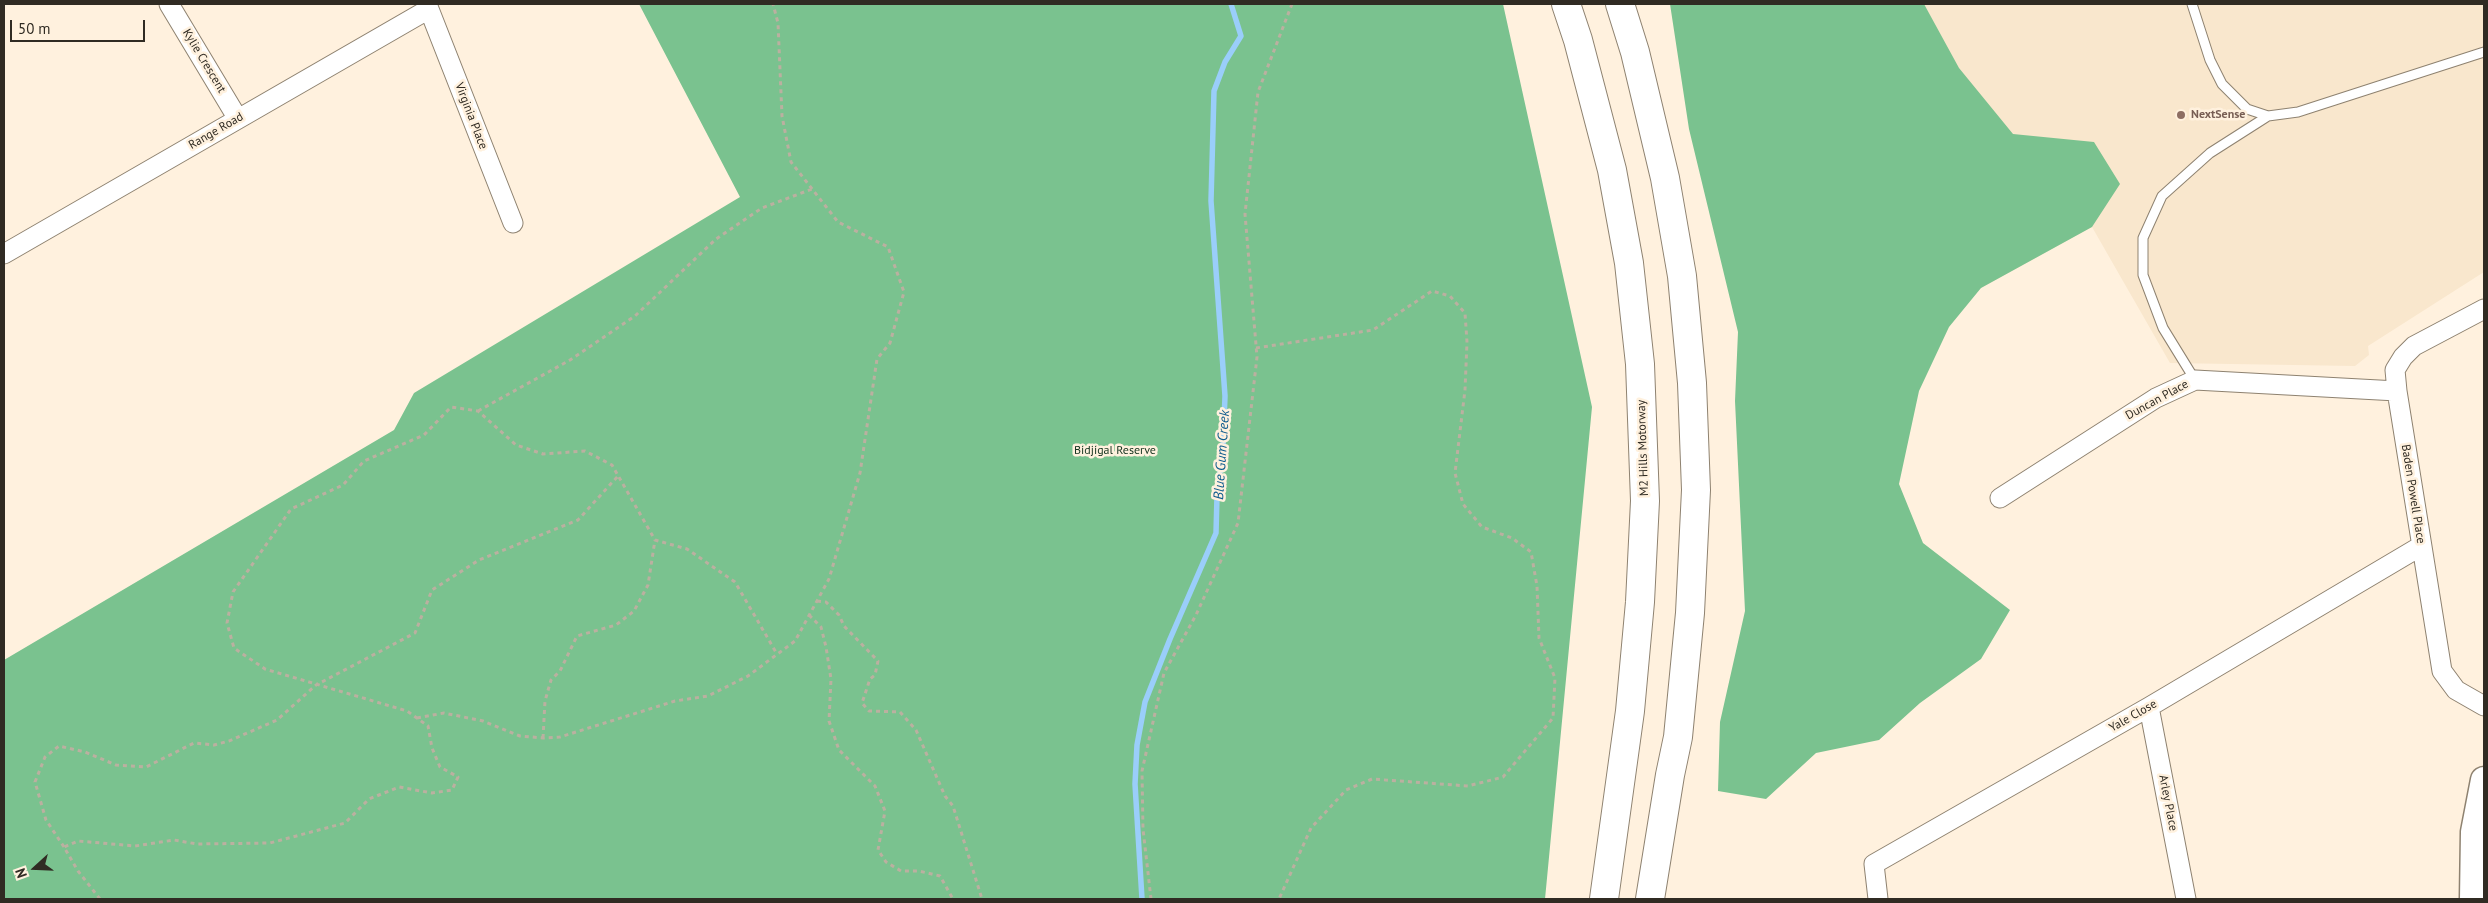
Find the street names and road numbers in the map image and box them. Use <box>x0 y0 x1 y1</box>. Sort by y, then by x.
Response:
street label: Kylie Crescent <box>179 26 229 96</box>
street label: Virginia Place <box>452 81 490 151</box>
street label: Range Road <box>186 110 246 152</box>
street label: Duncan Place <box>2123 377 2191 423</box>
street label: M2 Hills Motorway <box>1634 400 1652 496</box>
street label: Baden Powell Place <box>2398 443 2428 545</box>
street label: Yale Close <box>2107 697 2159 735</box>
street label: Arley Place <box>2156 774 2180 832</box>

